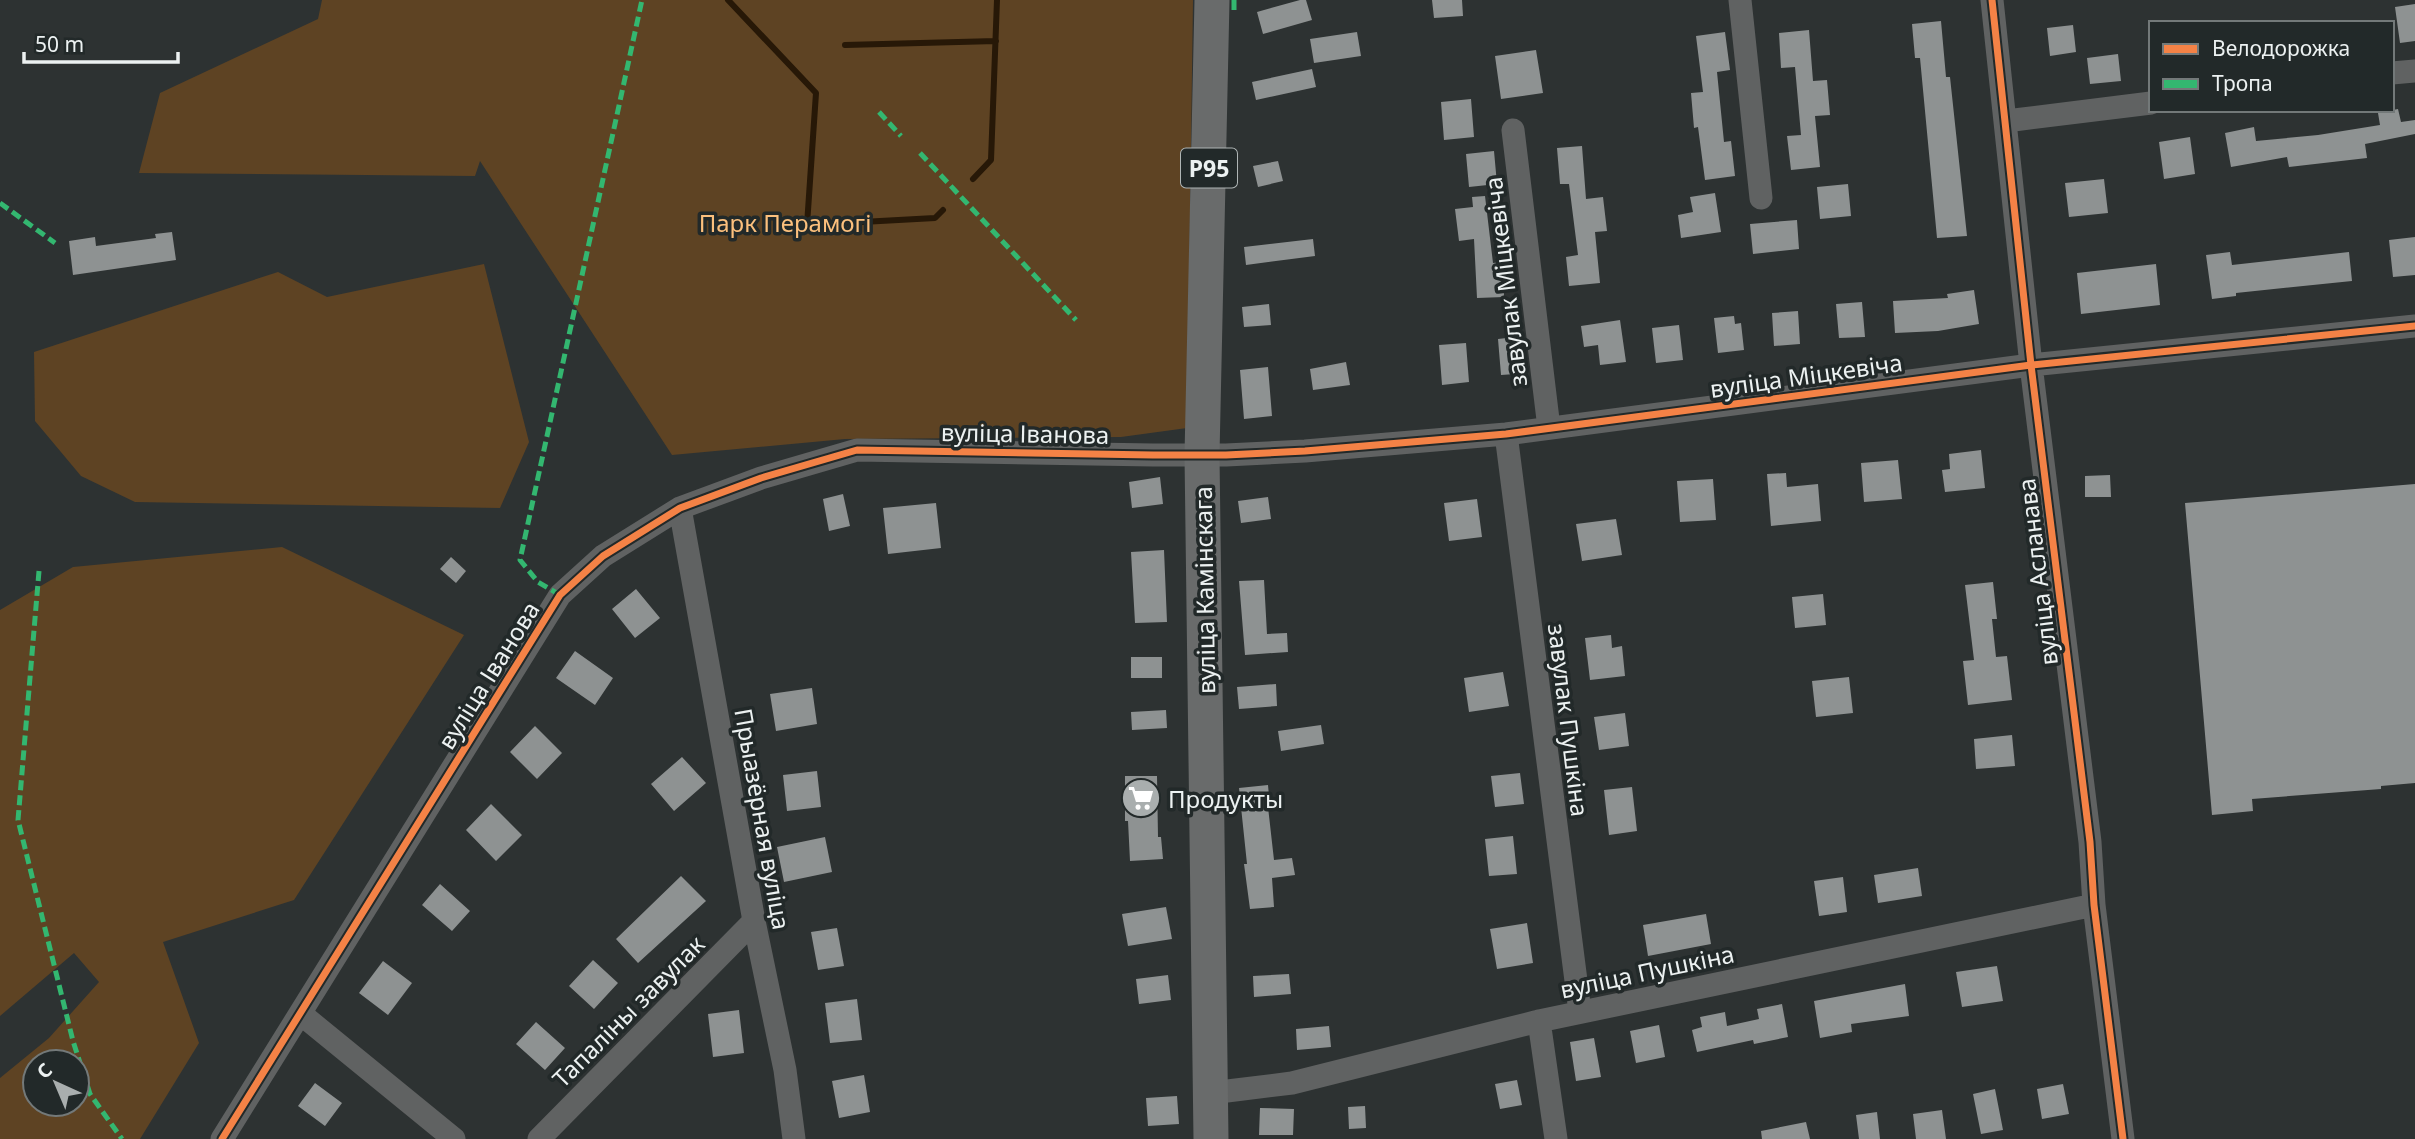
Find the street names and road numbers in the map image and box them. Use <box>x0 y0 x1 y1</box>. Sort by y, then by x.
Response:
road number: Р95 <box>1181 148 1237 188</box>
street label: завулак Міцкевіча <box>1476 175 1534 389</box>
street label: вуліца Міцкевіча <box>1708 345 1904 405</box>
street label: вуліца Іванова <box>941 415 1109 451</box>
street label: вуліца Асланава <box>2009 477 2065 667</box>
street label: вуліца Камінскага <box>1186 486 1222 694</box>
street label: вуліца Іванова <box>429 595 547 755</box>
street label: завулак Пушкіна <box>1541 622 1597 818</box>
street label: Прыазёрная вуліца <box>727 706 799 932</box>
street label: Тапаліны завулак <box>545 928 711 1094</box>
street label: вуліца Пушкіна <box>1557 936 1737 1006</box>

